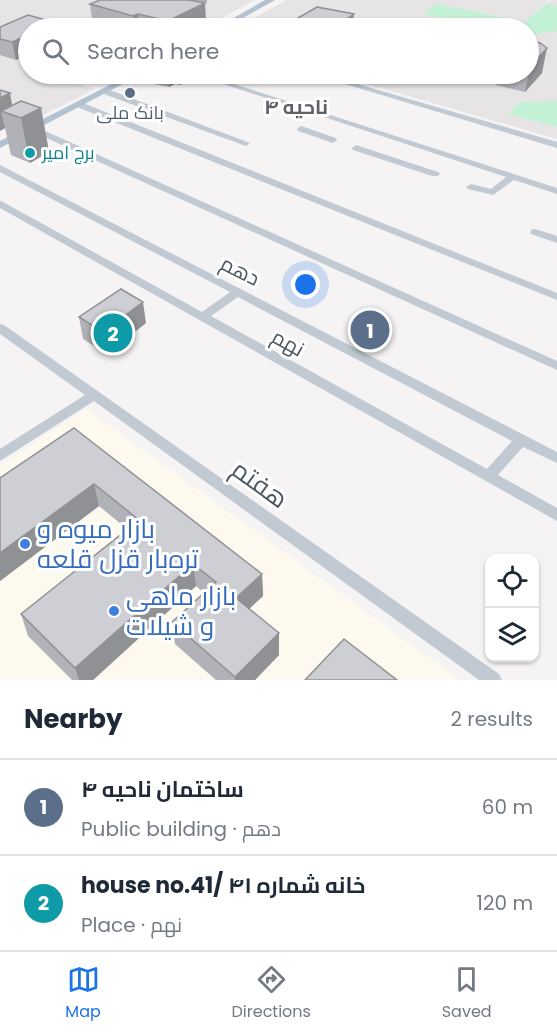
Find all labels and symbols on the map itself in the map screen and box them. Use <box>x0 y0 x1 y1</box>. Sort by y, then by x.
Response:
marker: بانک ملی <box>123 86 137 100</box>
district label: ناحیه ۴ <box>264 93 328 121</box>
place label: بانک ملی <box>96 100 164 125</box>
place label: برج امیر <box>41 140 95 165</box>
marker: برج امیر <box>23 146 37 160</box>
street label: دهم <box>216 248 265 293</box>
your location <box>291 270 320 299</box>
pin: 1 <box>350 308 389 352</box>
pin: 2 <box>94 310 132 356</box>
street label: نهم <box>267 322 310 363</box>
street label: هفتم <box>224 451 296 517</box>
place label: بازار میوه و تره‌بار قزل قلعه <box>37 511 199 577</box>
marker: بازار میوه و تره‌بار قزل قلعه <box>18 537 32 551</box>
place label: بازار ماهی و شیلات <box>126 578 236 644</box>
marker: بازار ماهی و شیلات <box>107 604 121 618</box>

